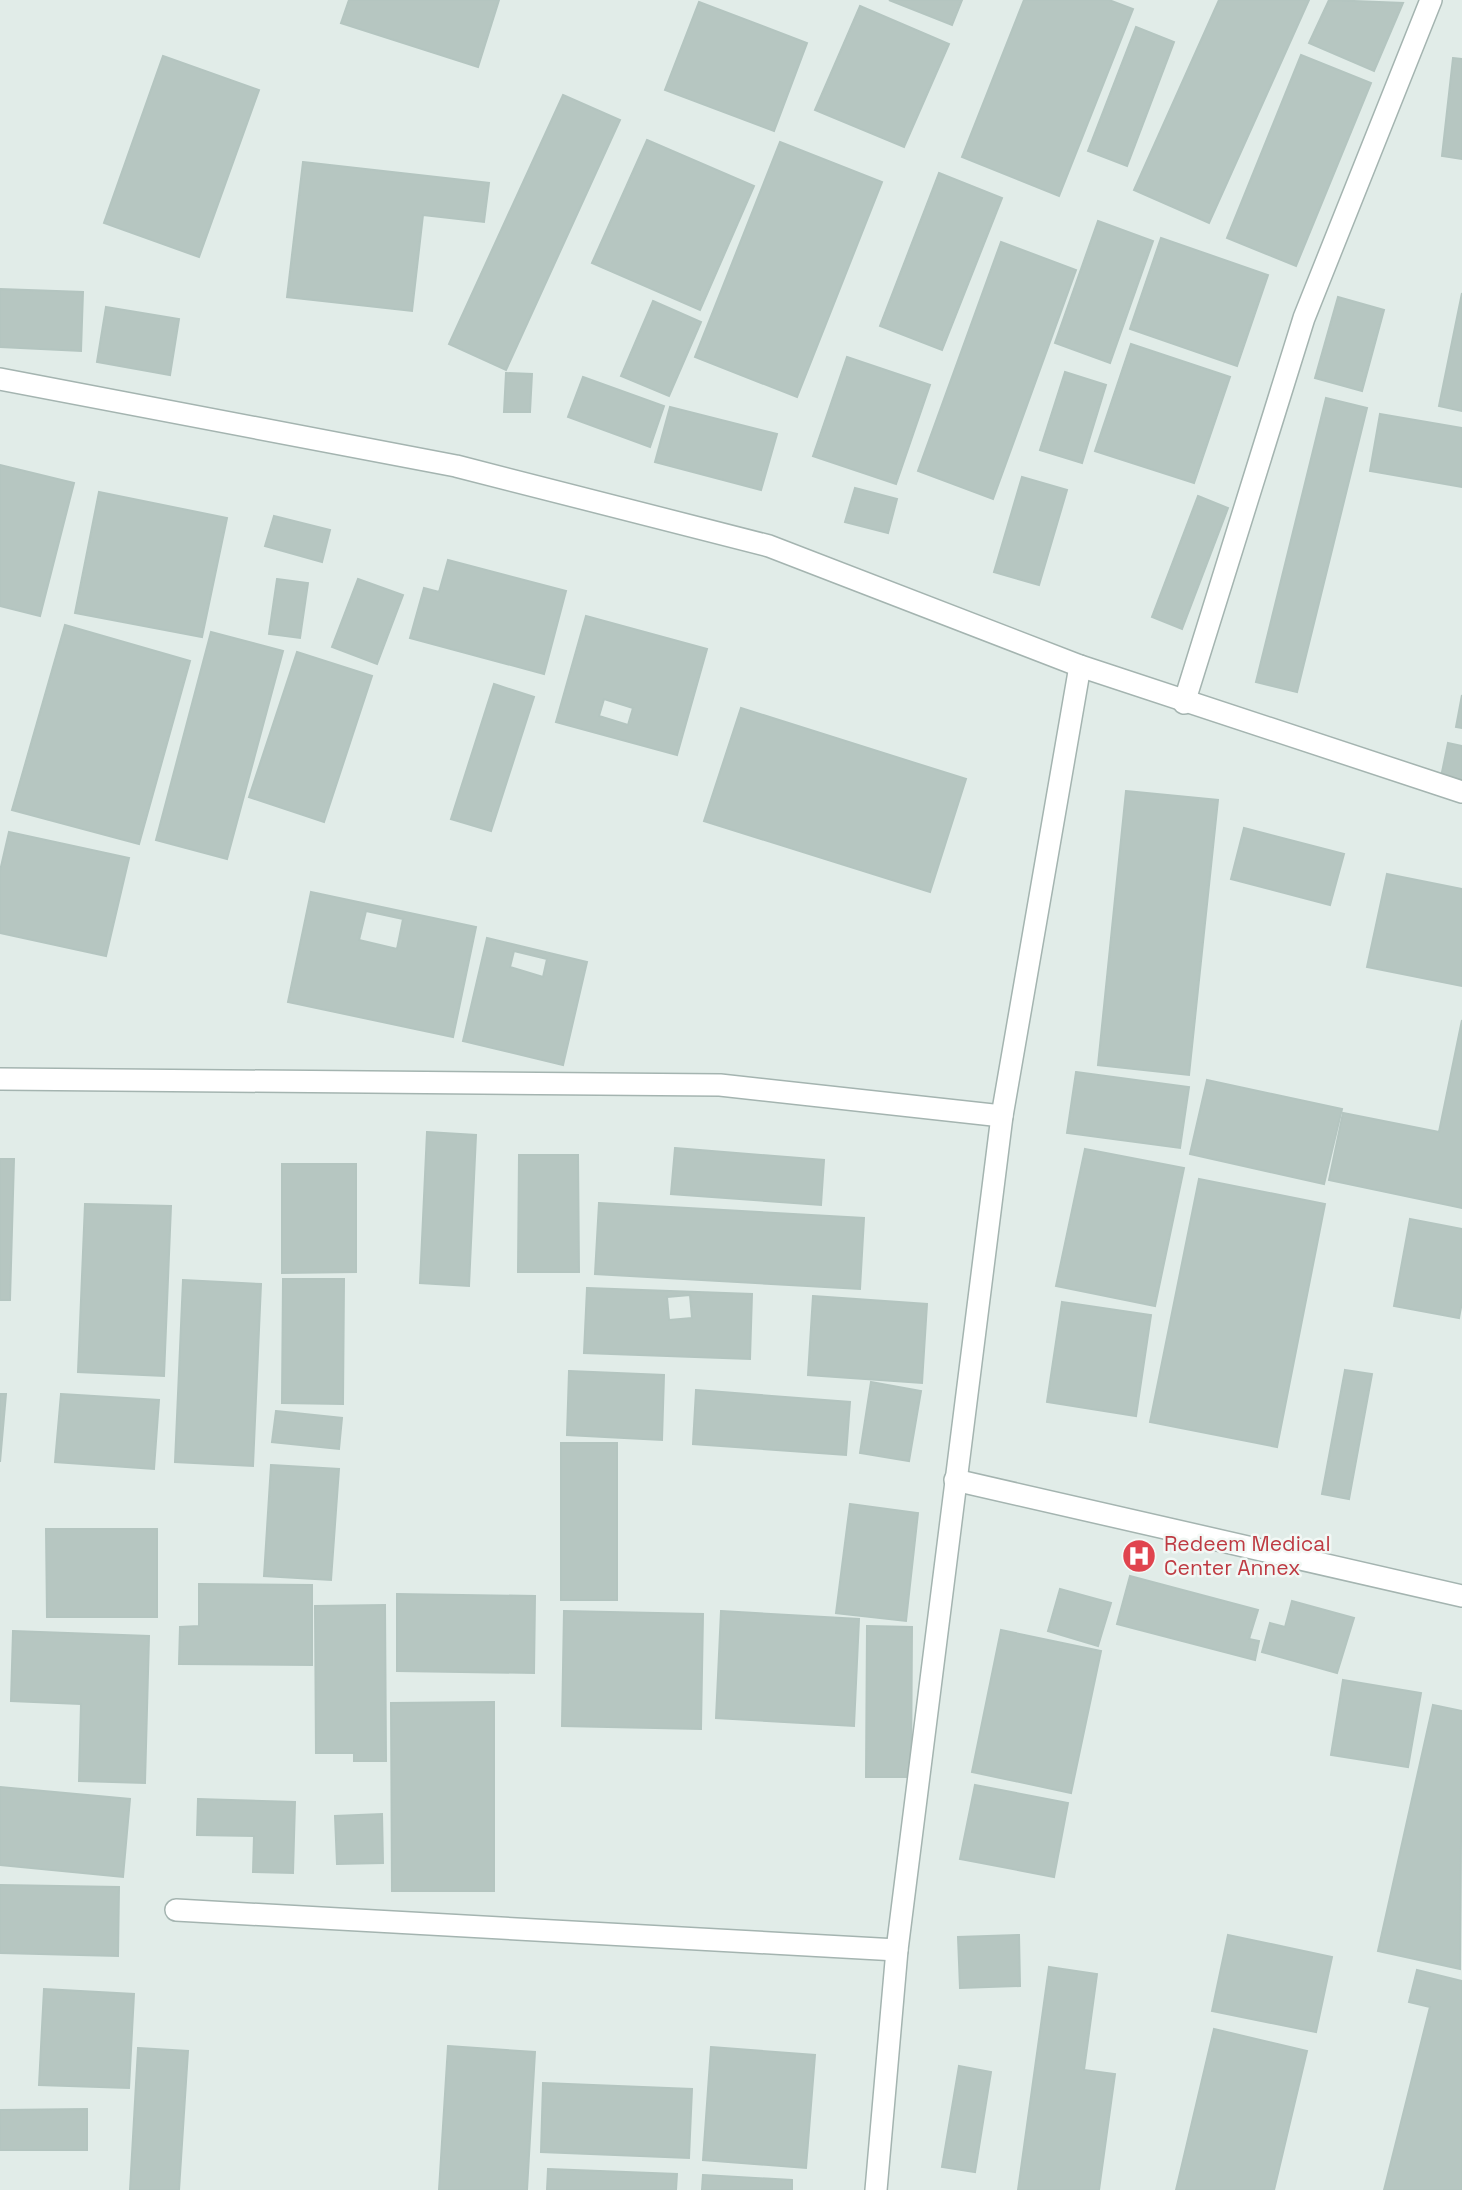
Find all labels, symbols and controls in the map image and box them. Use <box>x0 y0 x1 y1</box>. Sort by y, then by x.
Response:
place label: Redeem Medical Center Annex <box>1164 1530 1331 1581</box>
hospital icon: Redeem Medical Center Annex <box>1120 1537 1158 1575</box>

